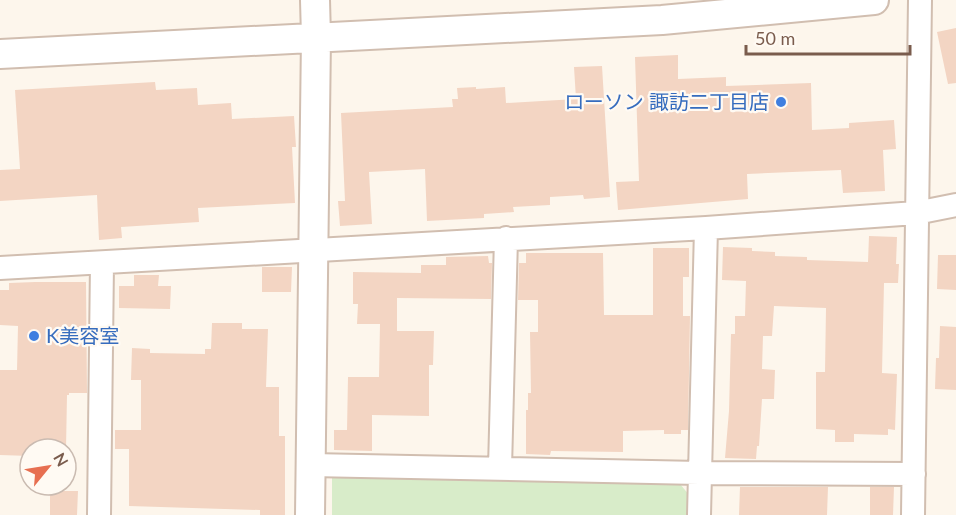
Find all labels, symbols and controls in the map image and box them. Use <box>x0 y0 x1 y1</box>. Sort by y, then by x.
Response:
scale bar <box>746 18 910 56</box>
text: 50 m <box>755 27 795 49</box>
place label: ローソン 諏訪二丁目店 <box>564 89 769 113</box>
marker: ローソン 諏訪二丁目店 <box>774 95 788 109</box>
place label: K美容室 <box>46 323 119 347</box>
marker: K美容室 <box>27 329 41 343</box>
north arrow <box>18 437 78 497</box>
text: N <box>50 449 73 469</box>

